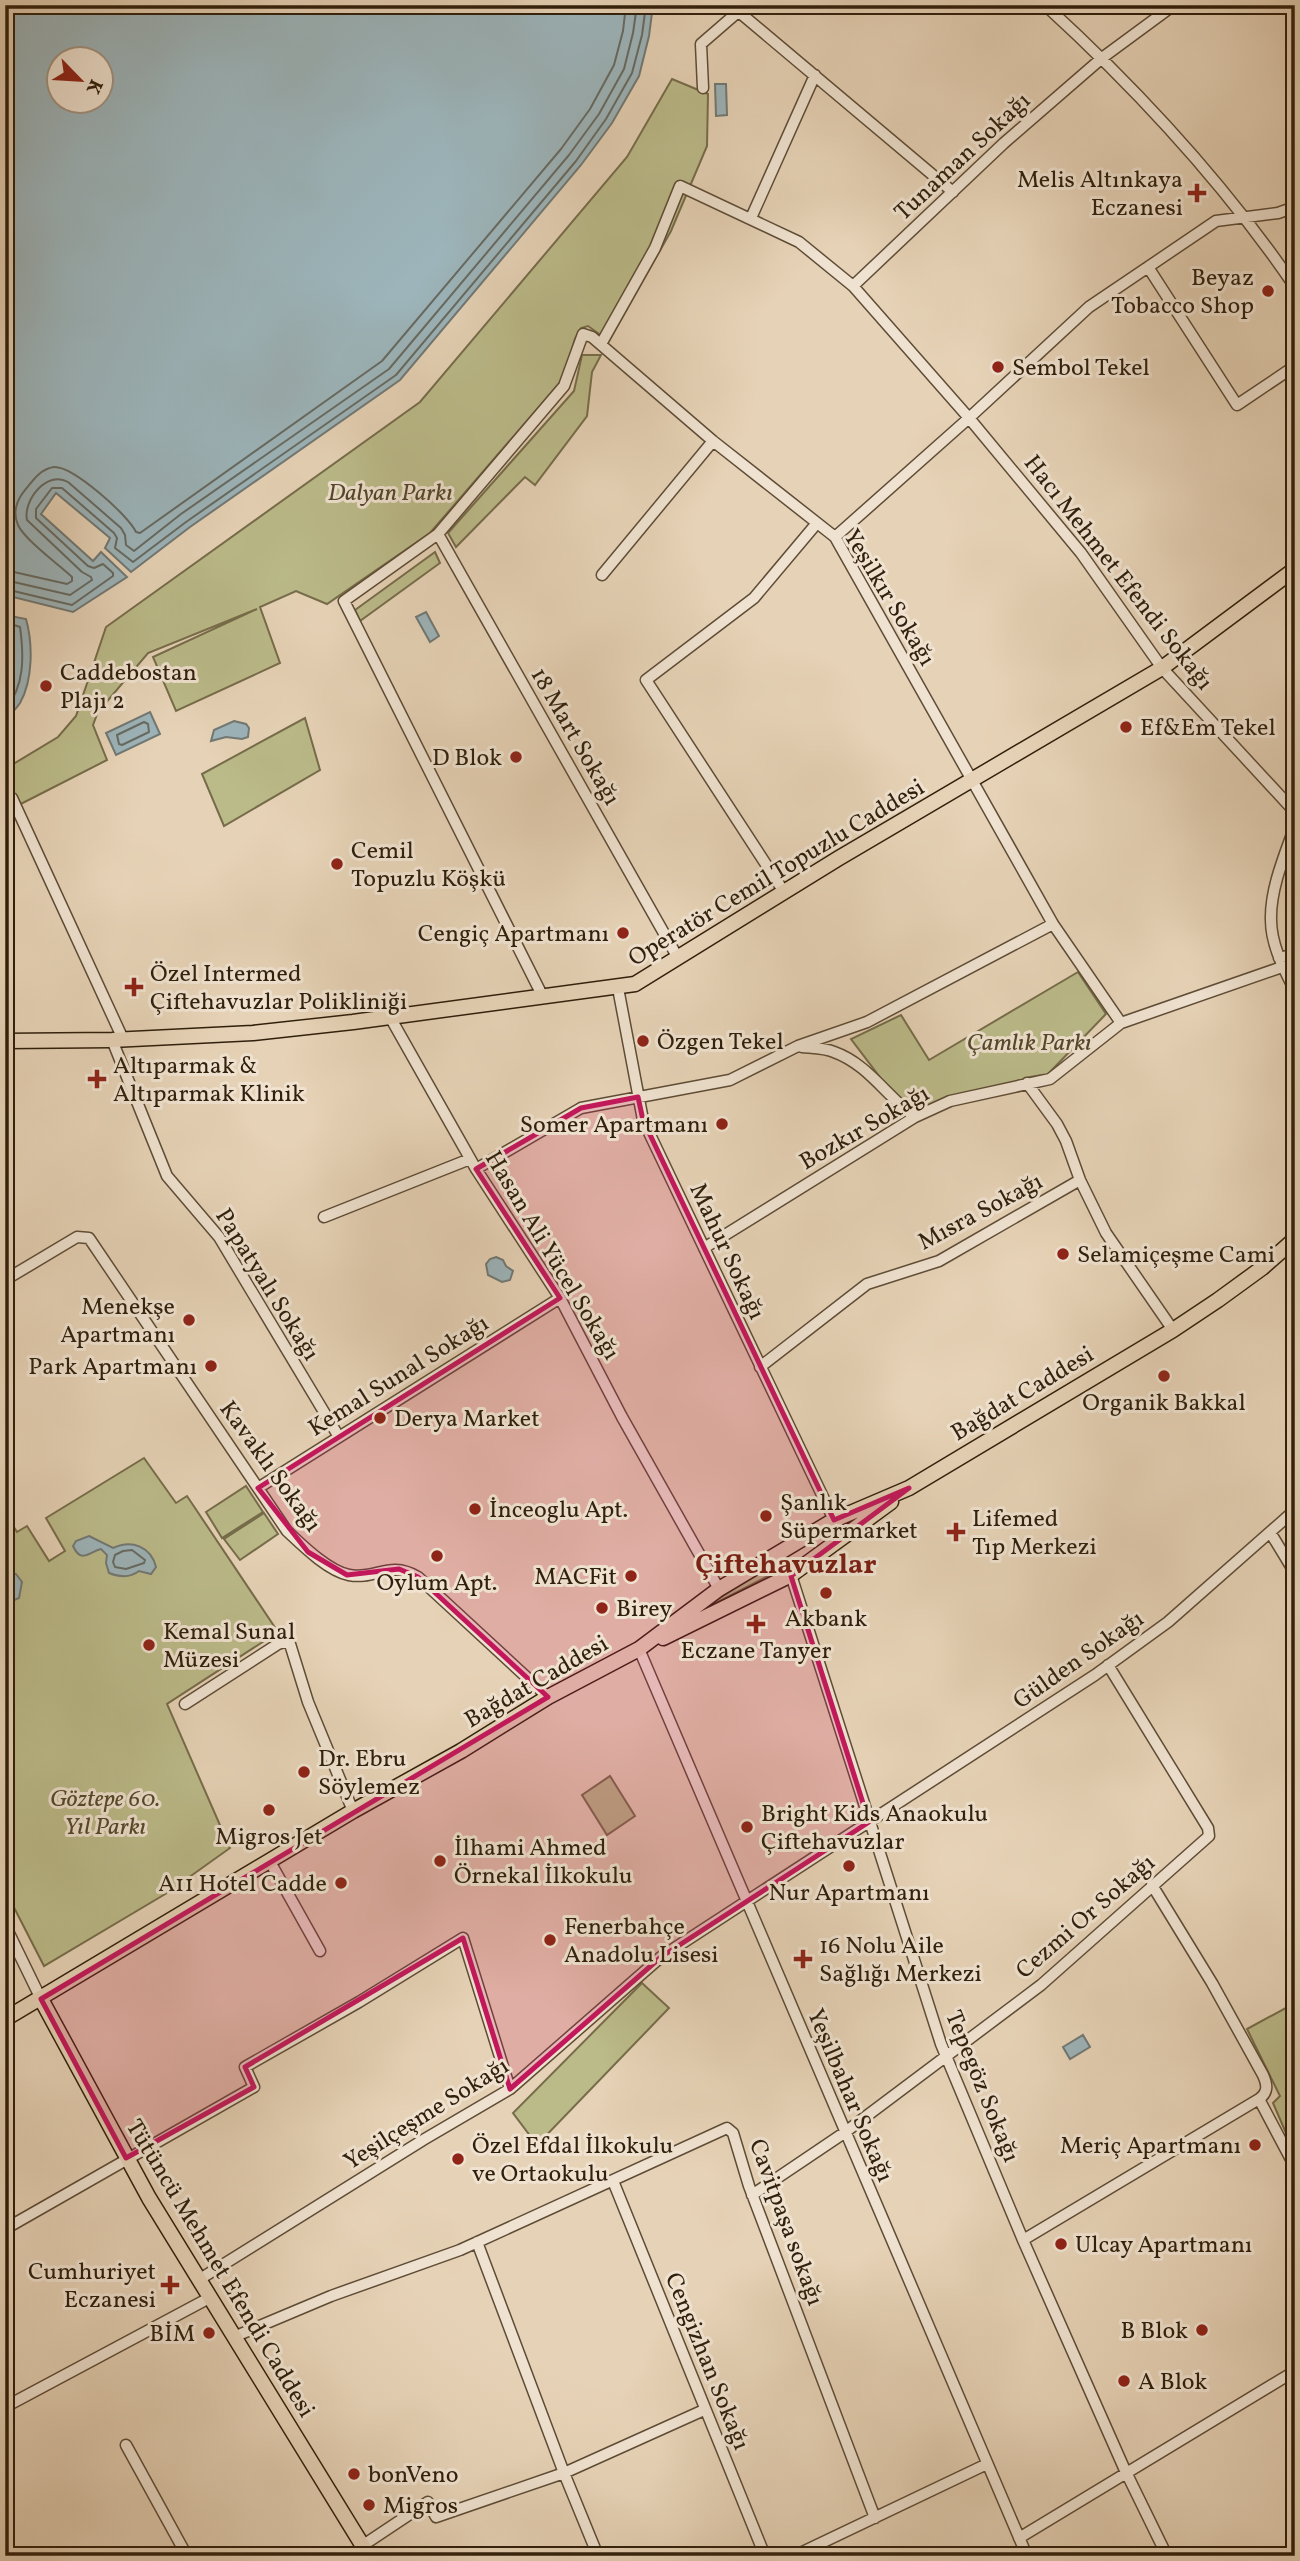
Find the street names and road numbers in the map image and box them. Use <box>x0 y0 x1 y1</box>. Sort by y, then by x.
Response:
street label: Tunaman Sokağı <box>888 85 1039 230</box>
street label: Hacı Mehmet Efendi Sokağı <box>1015 448 1220 698</box>
street label: Yeşilkır Sokağı <box>834 523 943 673</box>
street label: 18 Mart Sokağı <box>521 662 628 812</box>
street label: Operatör Cemil Topuzlu Caddesi <box>622 771 932 976</box>
street label: Bozkır Sokağı <box>794 1078 936 1180</box>
street label: Hasan Ali Yücel Sokağı <box>475 1145 627 1367</box>
street label: Mısra Sokağı <box>912 1166 1049 1260</box>
street label: Mahur Sokağı <box>680 1178 773 1326</box>
street label: Papatyalı Sokağı <box>206 1202 327 1368</box>
street label: Kemal Sunal Sokağı <box>302 1307 496 1446</box>
street label: Bağdat Caddesi <box>945 1339 1101 1451</box>
street label: Kavaklı Sokağı <box>210 1395 329 1540</box>
street label: Gülden Sokağı <box>1007 1603 1151 1718</box>
street label: Bağdat Caddesi <box>459 1628 615 1738</box>
street label: Cezmi Or Sokağı <box>1009 1847 1164 1988</box>
street label: Yeşilbahar Sokağı <box>797 2004 901 2188</box>
street label: Tepegöz Sokağı <box>935 2006 1027 2168</box>
street label: Yeşilçeşme Sokağı <box>338 2050 516 2179</box>
street label: Tütüncü Mehmet Efendi Caddesi <box>116 2113 322 2425</box>
street label: Cavitpaşa sokağı <box>739 2135 831 2311</box>
street label: Cengizhan Sokağı <box>655 2268 757 2456</box>

